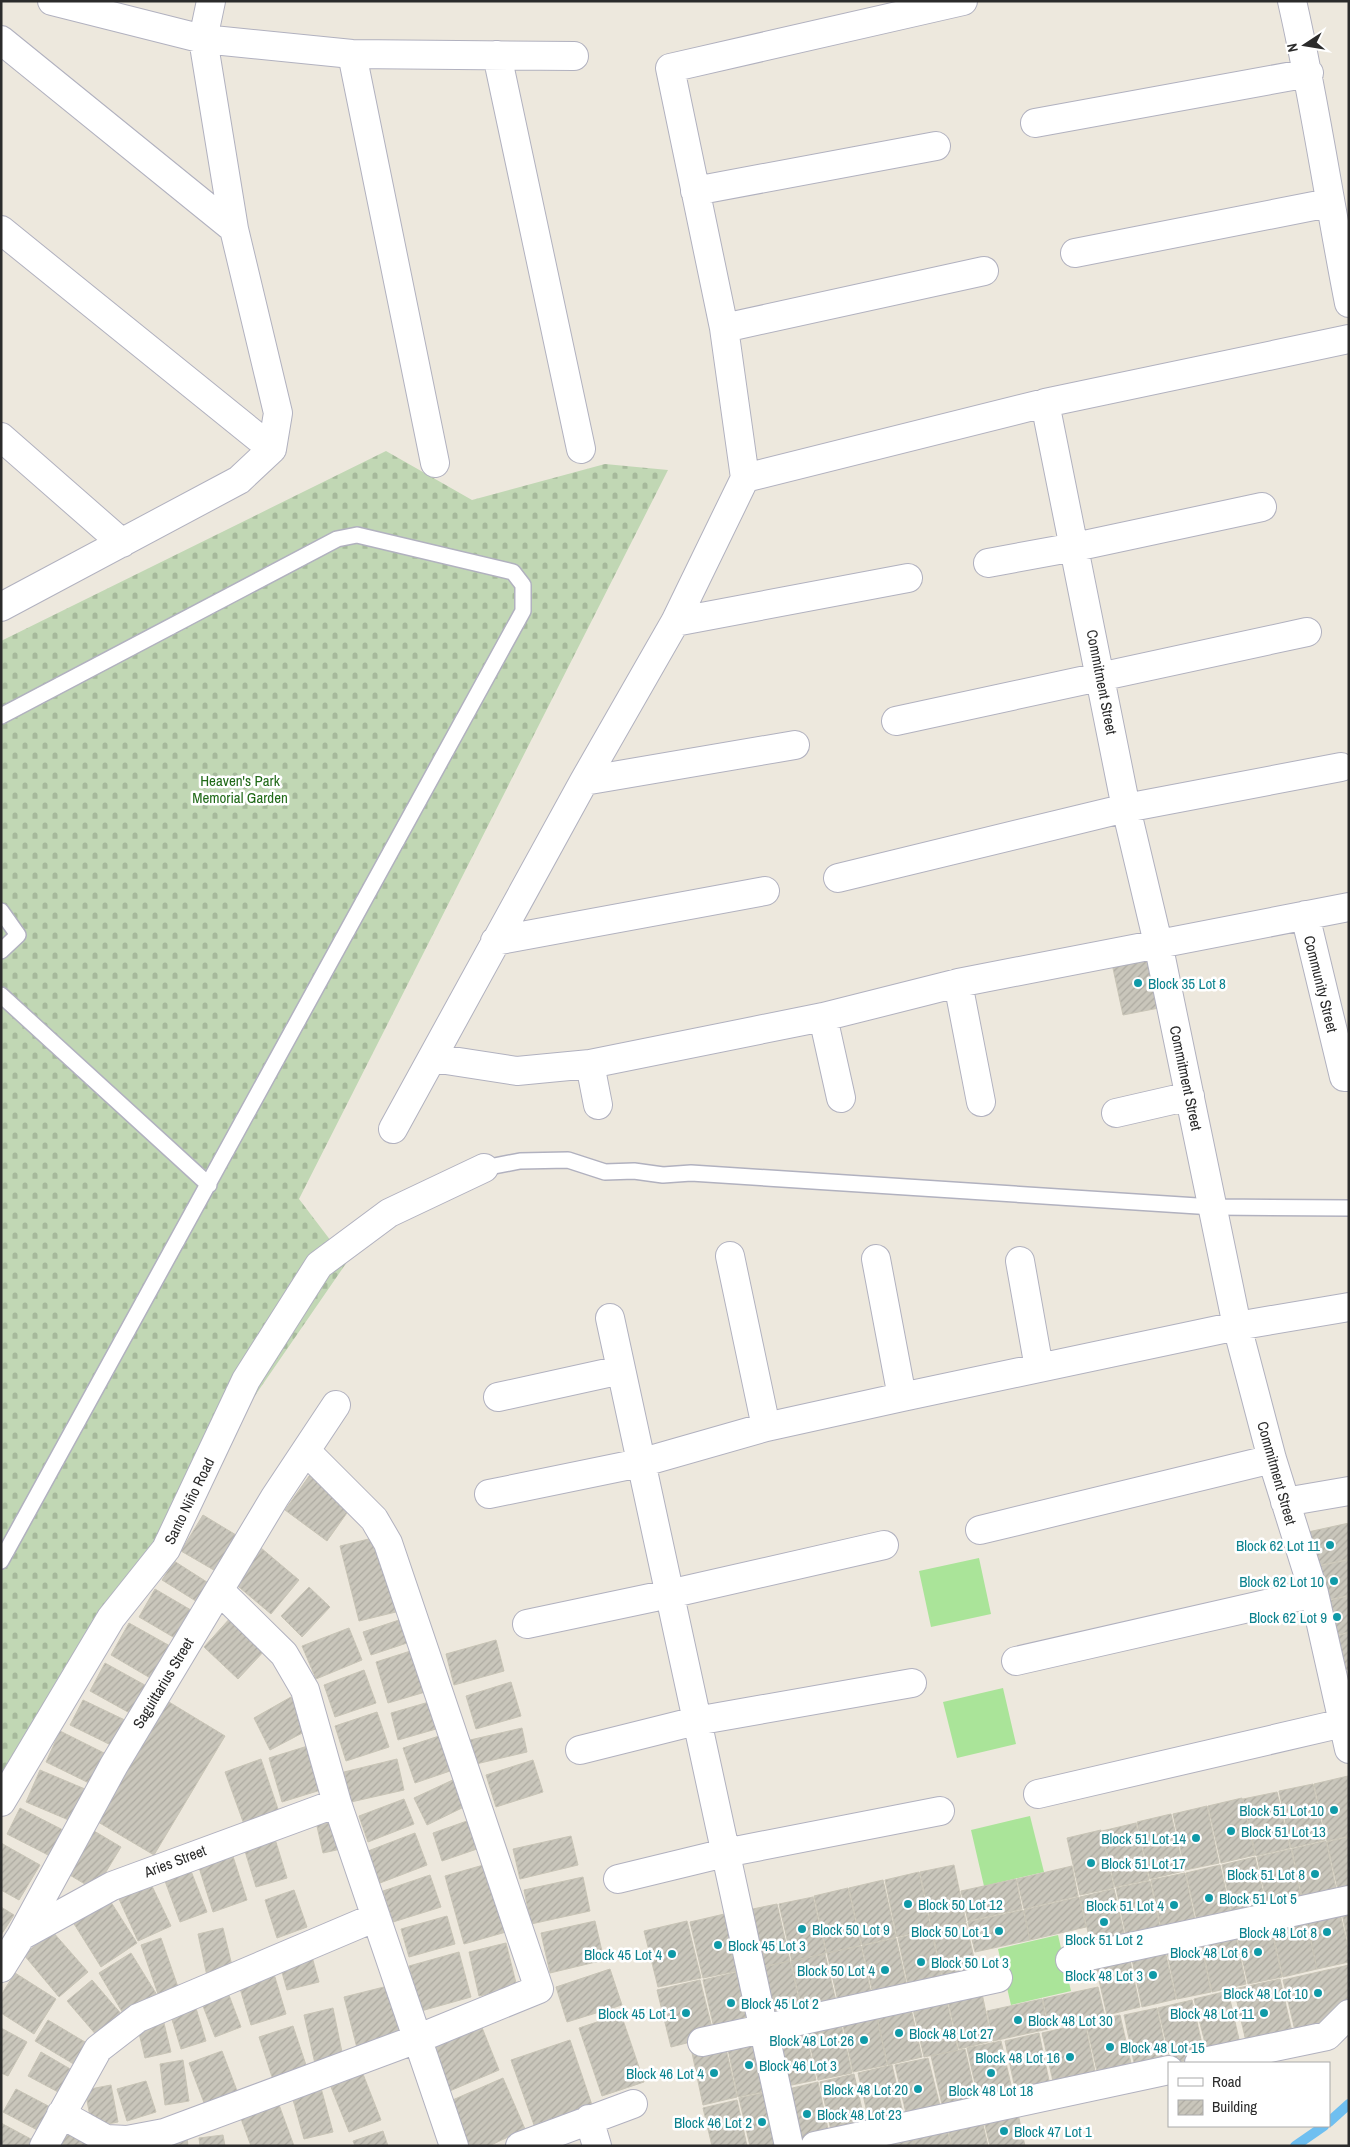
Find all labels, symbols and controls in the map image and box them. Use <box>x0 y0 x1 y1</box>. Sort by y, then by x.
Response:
north arrow <box>1280 20 1330 70</box>
text: N <box>1283 42 1302 54</box>
street label: Commitment Street <box>1082 628 1123 737</box>
park label: Heaven's Park Memorial Garden <box>192 770 288 808</box>
street label: Community Street <box>1299 933 1343 1035</box>
place label: Block 35 Lot 8 <box>1148 973 1226 994</box>
marker: Block 35 Lot 8 <box>1132 977 1144 989</box>
street label: Commitment Street <box>1165 1024 1207 1133</box>
street label: Commitment Street <box>1252 1419 1302 1528</box>
street label: Santo Niño Road <box>159 1454 219 1548</box>
place label: Block 62 Lot 11 <box>1236 1535 1320 1556</box>
marker: Block 62 Lot 11 <box>1324 1539 1336 1551</box>
place label: Block 62 Lot 10 <box>1239 1571 1324 1592</box>
marker: Block 62 Lot 10 <box>1328 1575 1340 1587</box>
place label: Block 62 Lot 9 <box>1249 1607 1327 1628</box>
marker: Block 62 Lot 9 <box>1331 1611 1343 1623</box>
street label: Saguittarius Street <box>128 1633 199 1732</box>
place label: Block 51 Lot 10 <box>1239 1800 1324 1821</box>
marker: Block 51 Lot 10 <box>1328 1804 1340 1816</box>
place label: Block 51 Lot 13 <box>1241 1821 1326 1842</box>
marker: Block 51 Lot 13 <box>1225 1825 1237 1837</box>
place label: Block 51 Lot 14 <box>1101 1828 1186 1849</box>
marker: Block 51 Lot 14 <box>1190 1832 1202 1844</box>
street label: Aries Street <box>140 1839 210 1883</box>
place label: Block 51 Lot 17 <box>1101 1853 1186 1874</box>
marker: Block 51 Lot 17 <box>1085 1857 1097 1869</box>
place label: Block 51 Lot 8 <box>1227 1864 1305 1885</box>
marker: Block 51 Lot 8 <box>1309 1868 1321 1880</box>
place label: Block 51 Lot 5 <box>1219 1888 1297 1909</box>
marker: Block 51 Lot 5 <box>1203 1892 1215 1904</box>
place label: Block 50 Lot 12 <box>918 1894 1003 1915</box>
place label: Block 51 Lot 4 <box>1086 1895 1164 1916</box>
marker: Block 50 Lot 12 <box>902 1898 914 1910</box>
marker: Block 51 Lot 4 <box>1168 1899 1180 1911</box>
marker: Block 51 Lot 2 <box>1098 1916 1110 1928</box>
place label: Block 50 Lot 9 <box>812 1919 890 1940</box>
place label: Block 50 Lot 1 <box>911 1921 989 1942</box>
place label: Block 48 Lot 8 <box>1239 1922 1317 1943</box>
marker: Block 50 Lot 9 <box>796 1923 808 1935</box>
marker: Block 50 Lot 1 <box>993 1925 1005 1937</box>
marker: Block 48 Lot 8 <box>1321 1926 1333 1938</box>
place label: Block 51 Lot 2 <box>1065 1929 1143 1950</box>
place label: Block 45 Lot 3 <box>728 1935 806 1956</box>
marker: Block 45 Lot 3 <box>712 1939 724 1951</box>
place label: Block 48 Lot 6 <box>1170 1942 1248 1963</box>
place label: Block 45 Lot 4 <box>584 1944 662 1965</box>
marker: Block 48 Lot 6 <box>1252 1946 1264 1958</box>
marker: Block 45 Lot 4 <box>666 1948 678 1960</box>
place label: Block 50 Lot 3 <box>931 1952 1009 1973</box>
marker: Block 50 Lot 3 <box>915 1956 927 1968</box>
place label: Block 50 Lot 4 <box>797 1960 875 1981</box>
marker: Block 50 Lot 4 <box>879 1964 891 1976</box>
place label: Block 48 Lot 3 <box>1065 1965 1143 1986</box>
marker: Block 48 Lot 3 <box>1147 1969 1159 1981</box>
place label: Block 48 Lot 10 <box>1223 1983 1308 2004</box>
marker: Block 48 Lot 10 <box>1312 1987 1324 1999</box>
place label: Block 45 Lot 2 <box>741 1993 819 2014</box>
marker: Block 45 Lot 2 <box>725 1997 737 2009</box>
place label: Block 45 Lot 1 <box>598 2003 676 2024</box>
place label: Block 48 Lot 11 <box>1170 2003 1254 2024</box>
marker: Block 45 Lot 1 <box>680 2007 692 2019</box>
marker: Block 48 Lot 11 <box>1258 2007 1270 2019</box>
place label: Block 48 Lot 30 <box>1028 2010 1113 2031</box>
marker: Block 48 Lot 30 <box>1012 2014 1024 2026</box>
place label: Block 48 Lot 27 <box>909 2023 994 2044</box>
marker: Block 48 Lot 27 <box>893 2027 905 2039</box>
place label: Block 48 Lot 26 <box>769 2030 854 2051</box>
marker: Block 48 Lot 26 <box>858 2034 870 2046</box>
place label: Block 48 Lot 15 <box>1120 2037 1205 2058</box>
marker: Block 48 Lot 15 <box>1104 2041 1116 2053</box>
place label: Block 48 Lot 16 <box>975 2047 1060 2068</box>
marker: Block 48 Lot 16 <box>1064 2051 1076 2063</box>
place label: Block 46 Lot 3 <box>759 2055 837 2076</box>
marker: Block 46 Lot 3 <box>743 2059 755 2071</box>
legend <box>1168 2062 1330 2127</box>
place label: Block 46 Lot 4 <box>626 2063 704 2084</box>
marker: Block 46 Lot 4 <box>708 2067 720 2079</box>
marker: Block 48 Lot 18 <box>985 2067 997 2079</box>
text: Road <box>1212 2071 1241 2092</box>
place label: Block 48 Lot 20 <box>823 2079 908 2100</box>
place label: Block 48 Lot 18 <box>949 2080 1034 2101</box>
marker: Block 48 Lot 20 <box>912 2083 924 2095</box>
text: Building <box>1212 2096 1257 2117</box>
place label: Block 48 Lot 23 <box>817 2104 902 2125</box>
marker: Block 48 Lot 23 <box>801 2108 813 2120</box>
place label: Block 46 Lot 2 <box>674 2112 752 2133</box>
marker: Block 46 Lot 2 <box>756 2116 768 2128</box>
place label: Block 47 Lot 1 <box>1014 2121 1092 2142</box>
marker: Block 47 Lot 1 <box>998 2125 1010 2137</box>

